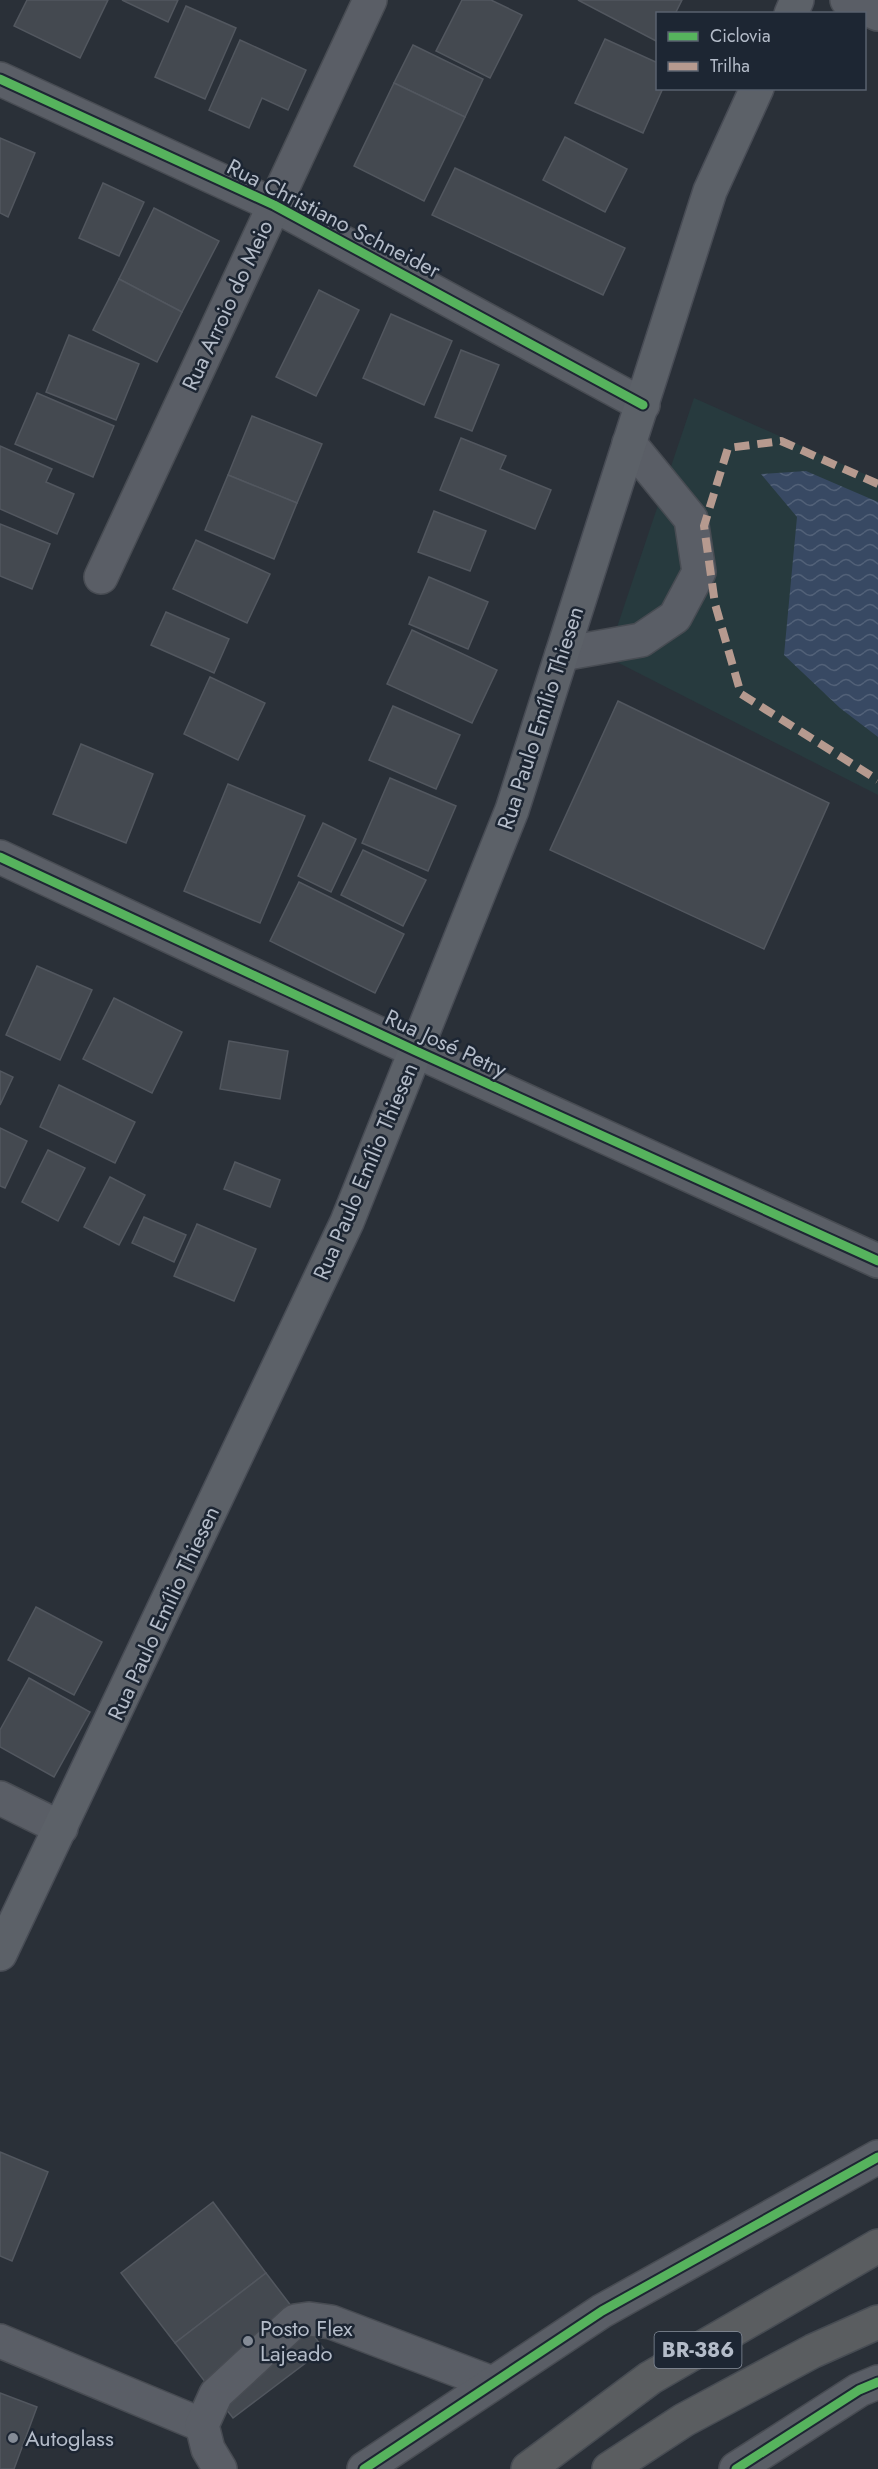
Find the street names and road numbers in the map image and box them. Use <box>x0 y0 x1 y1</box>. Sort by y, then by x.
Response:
street label: Rua Christiano Schneider <box>222 150 447 286</box>
street label: Rua Arroio do Meio <box>173 215 281 395</box>
street label: Rua Paulo Emílio Thiesen <box>489 602 591 834</box>
street label: Rua José Petry <box>380 1001 512 1085</box>
street label: Rua Paulo Emílio Thiesen <box>305 1057 425 1285</box>
street label: Rua Paulo Emílio Thiesen <box>99 1501 227 1725</box>
road number: BR-386 <box>654 2332 742 2368</box>

